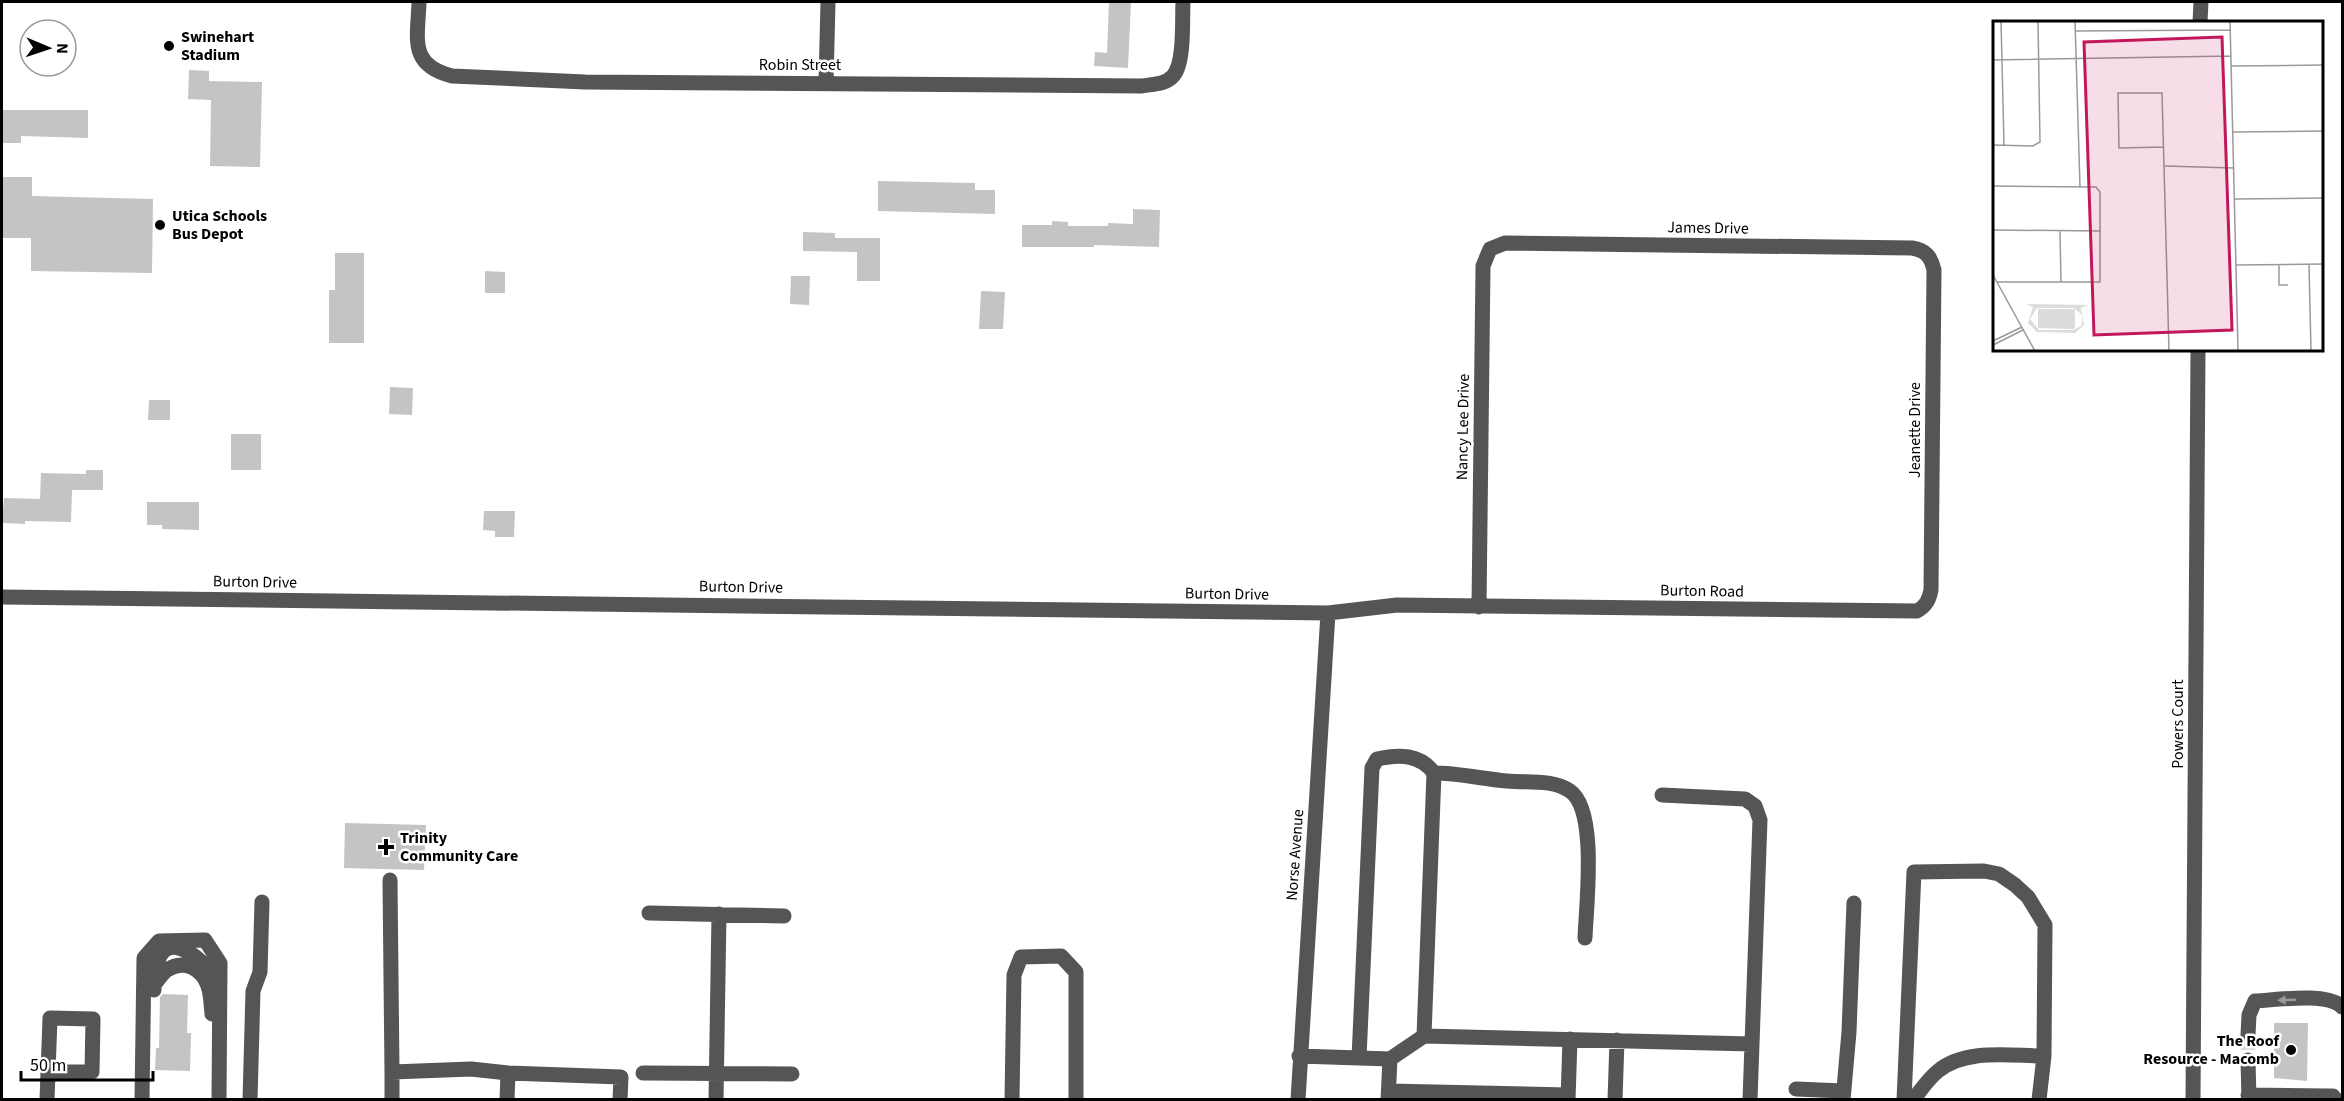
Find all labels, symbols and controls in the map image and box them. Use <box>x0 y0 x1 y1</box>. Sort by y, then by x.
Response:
north arrow <box>18 18 78 78</box>
inset map <box>1993 21 2323 351</box>
place label: Swinehart Stadium <box>181 26 254 66</box>
marker: Swinehart Stadium <box>162 39 176 53</box>
text: N <box>51 43 73 54</box>
street label: Robin Street <box>759 54 842 76</box>
place label: Utica Schools Bus Depot <box>172 205 267 245</box>
street label: James Drive <box>1667 216 1749 240</box>
marker: Utica Schools Bus Depot <box>153 218 167 232</box>
street label: Nancy Lee Drive <box>1451 373 1475 480</box>
street label: Jeanette Drive <box>1904 382 1926 478</box>
street label: Burton Drive <box>213 570 297 594</box>
street label: Burton Drive <box>699 575 783 599</box>
street label: Burton Road <box>1660 579 1744 603</box>
street label: Burton Drive <box>1185 582 1269 606</box>
street label: Powers Court <box>2167 679 2189 769</box>
street label: Norse Avenue <box>1281 808 1309 901</box>
place label: Trinity Community Care <box>400 827 518 867</box>
marker: Trinity Community Care <box>377 838 395 856</box>
one-way arrow <box>2277 995 2296 1004</box>
place label: The Roof Resource - Macomb <box>2143 1030 2280 1070</box>
marker: The Roof Resource - Macomb <box>2284 1043 2298 1057</box>
scale bar <box>21 1044 153 1082</box>
text: 50 m <box>30 1053 66 1078</box>

